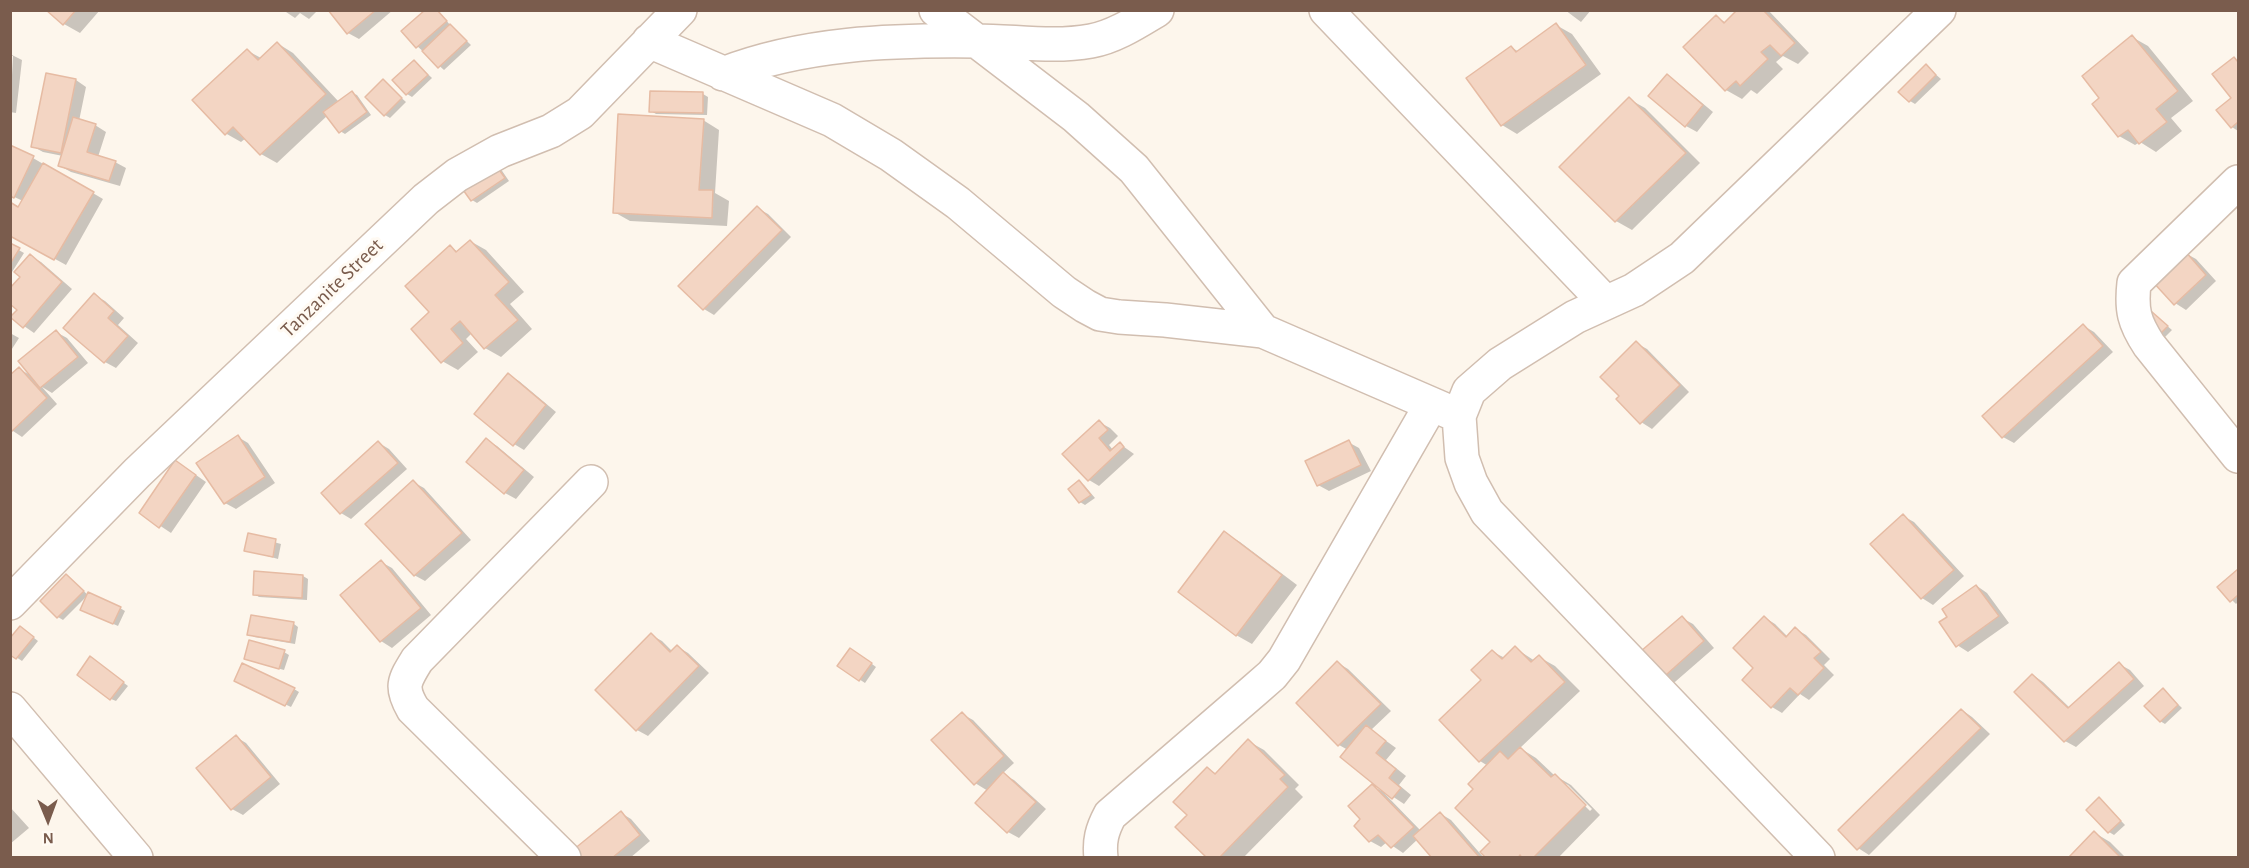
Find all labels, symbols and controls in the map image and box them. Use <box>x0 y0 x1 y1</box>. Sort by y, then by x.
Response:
street label: Tanzanite Street <box>276 233 388 343</box>
north arrow <box>18 790 78 850</box>
text: N <box>43 830 54 846</box>

